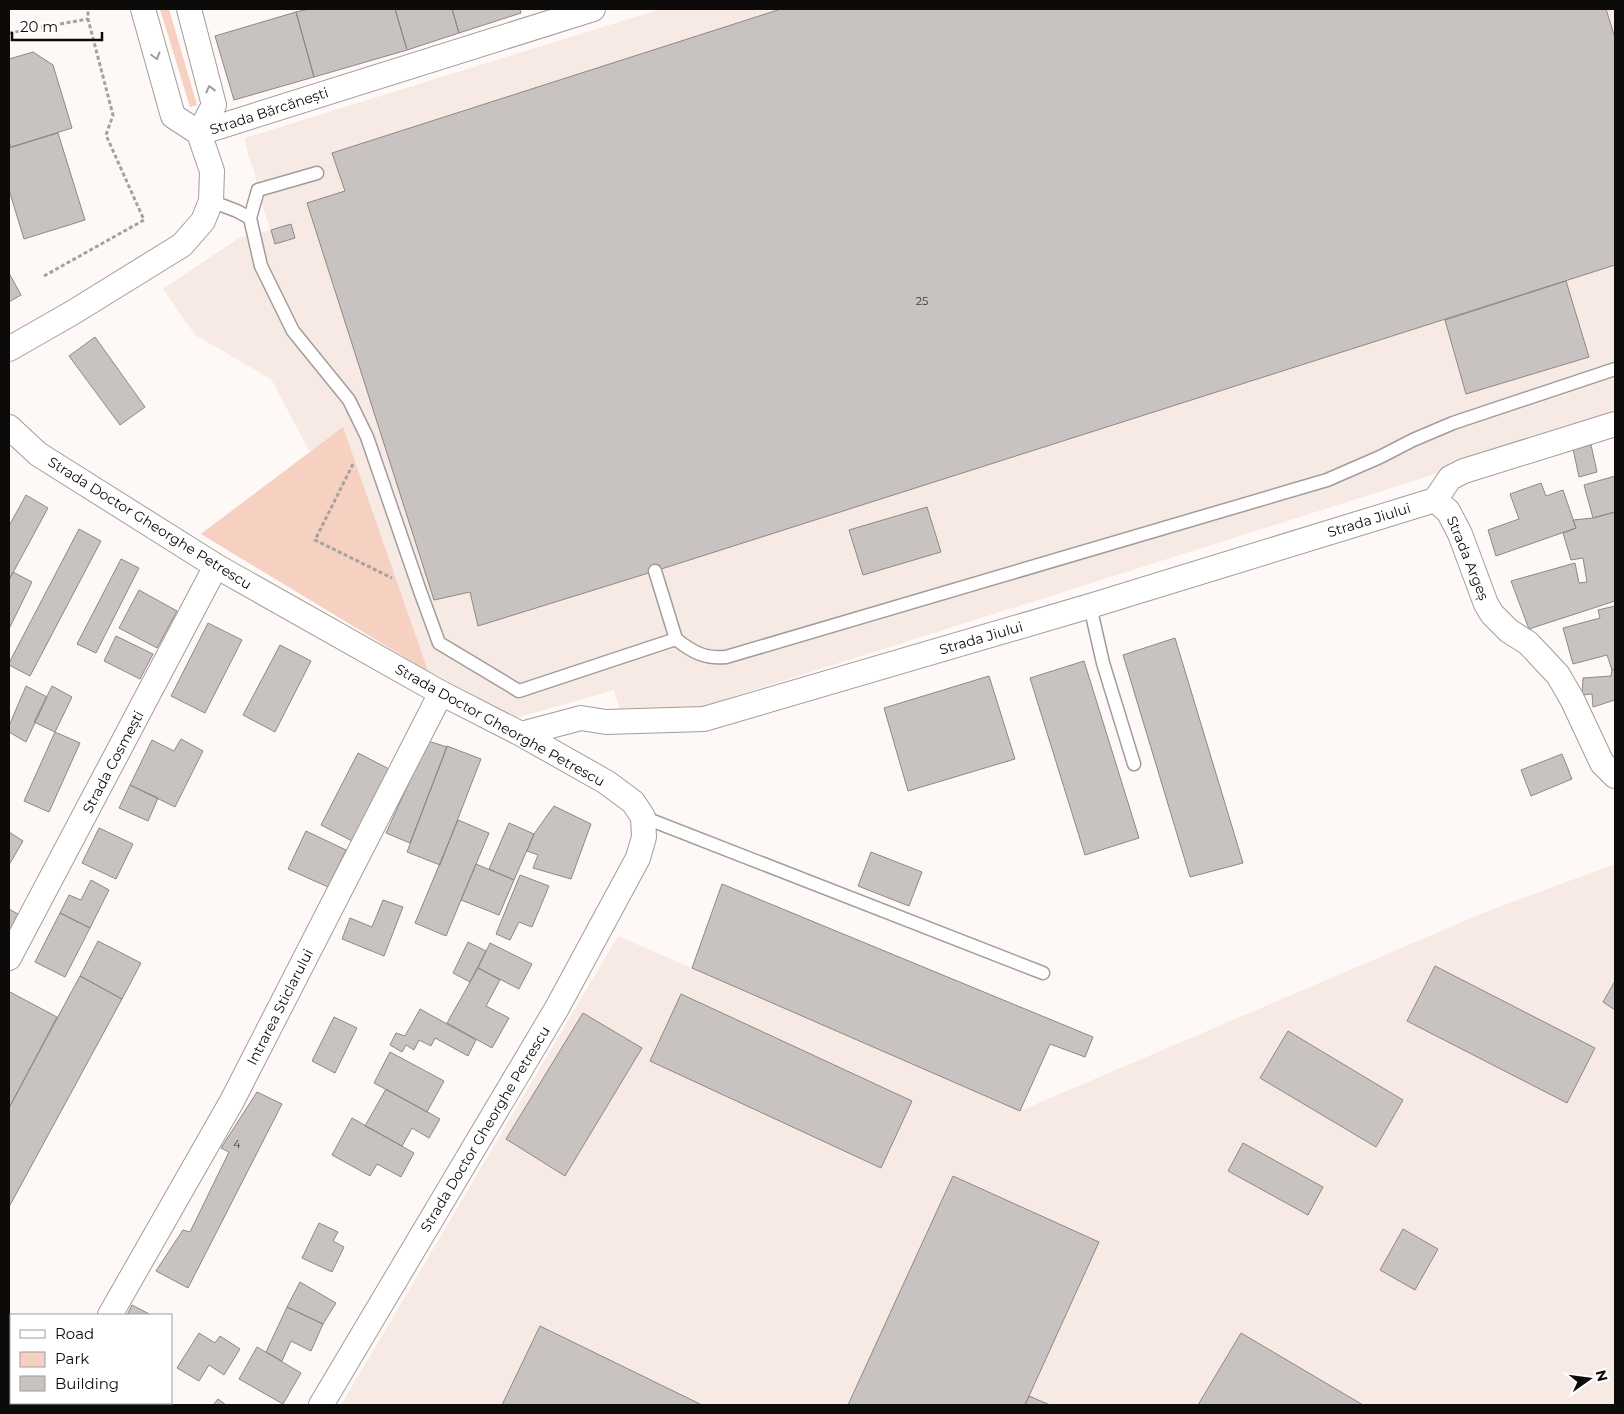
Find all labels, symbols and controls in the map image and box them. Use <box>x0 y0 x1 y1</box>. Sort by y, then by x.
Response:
scale bar <box>12 10 102 42</box>
text: 20 m <box>20 17 58 36</box>
one-way arrow <box>150 51 160 59</box>
street label: Strada Bărcănești <box>207 83 331 140</box>
one-way arrow <box>205 84 216 93</box>
house number: 25 <box>916 294 928 308</box>
street label: Strada Doctor Gheorghe Petrescu <box>45 453 255 593</box>
street label: Strada Jiului <box>1325 499 1413 541</box>
street label: Strada Argeș <box>1442 513 1493 603</box>
street label: Strada Jiului <box>937 617 1025 659</box>
street label: Strada Doctor Gheorghe Petrescu <box>392 660 608 790</box>
street label: Strada Cosmești <box>78 708 149 817</box>
street label: Intrarea Sticlarului <box>243 946 317 1068</box>
street label: Strada Doctor Gheorghe Petrescu <box>416 1023 554 1235</box>
house number: 4 <box>233 1137 241 1151</box>
legend <box>10 1314 172 1404</box>
text: Road <box>55 1324 94 1343</box>
text: Park <box>55 1349 89 1368</box>
north arrow <box>1564 1354 1614 1404</box>
text: N <box>1592 1368 1612 1384</box>
text: Building <box>55 1374 119 1393</box>

